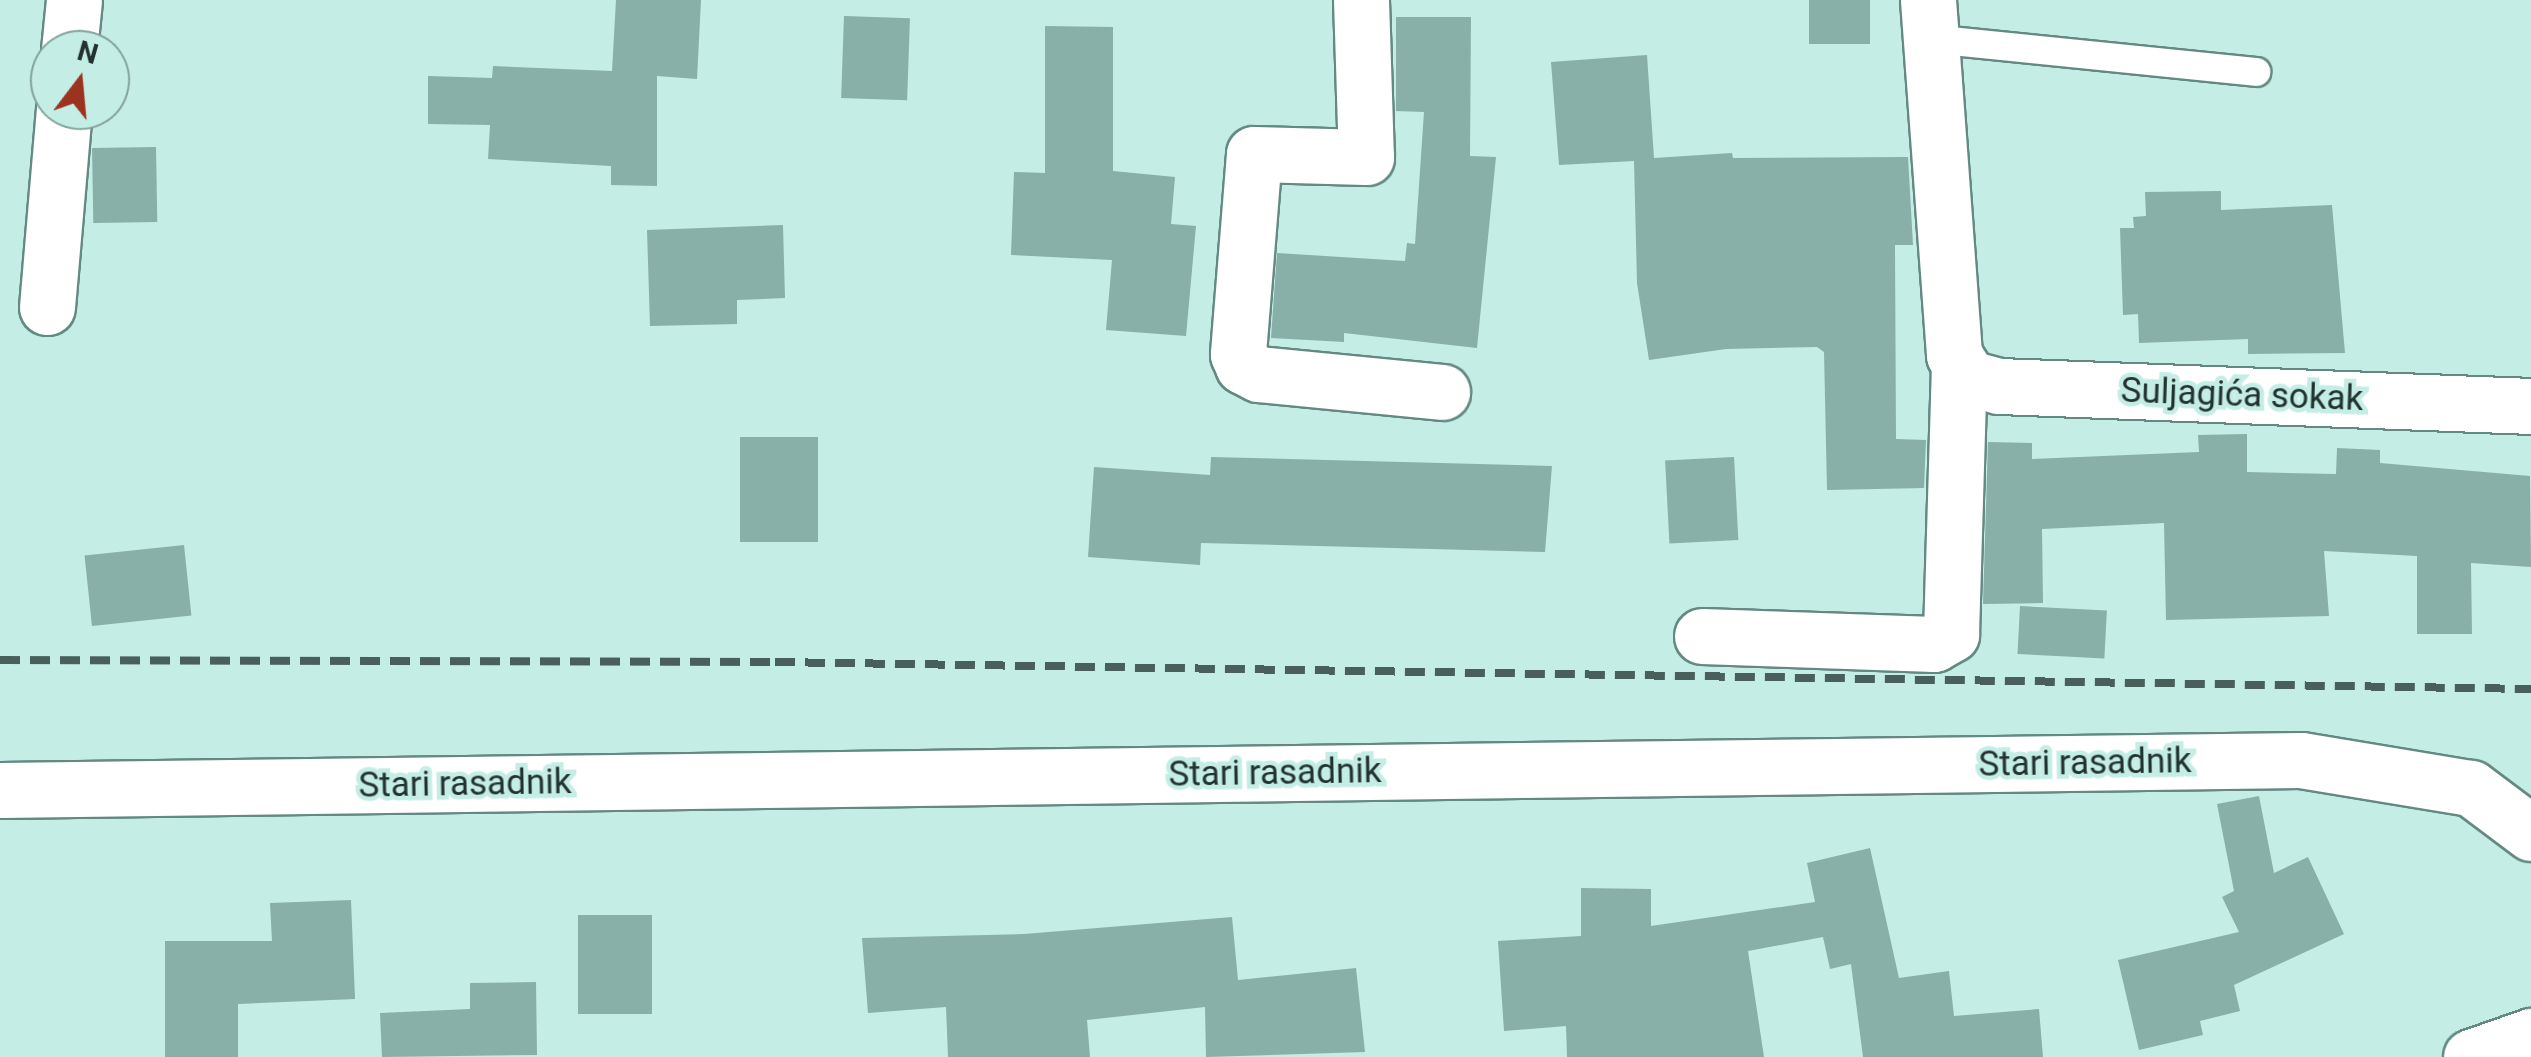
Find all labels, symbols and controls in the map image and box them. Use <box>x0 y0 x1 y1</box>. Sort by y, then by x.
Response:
north arrow <box>30 30 130 130</box>
text: N <box>74 34 102 71</box>
street label: Suljagića sokak <box>2120 370 2364 420</box>
street label: Stari rasadnik <box>1978 740 2192 786</box>
street label: Stari rasadnik <box>1168 750 1382 796</box>
street label: Stari rasadnik <box>358 761 572 807</box>

